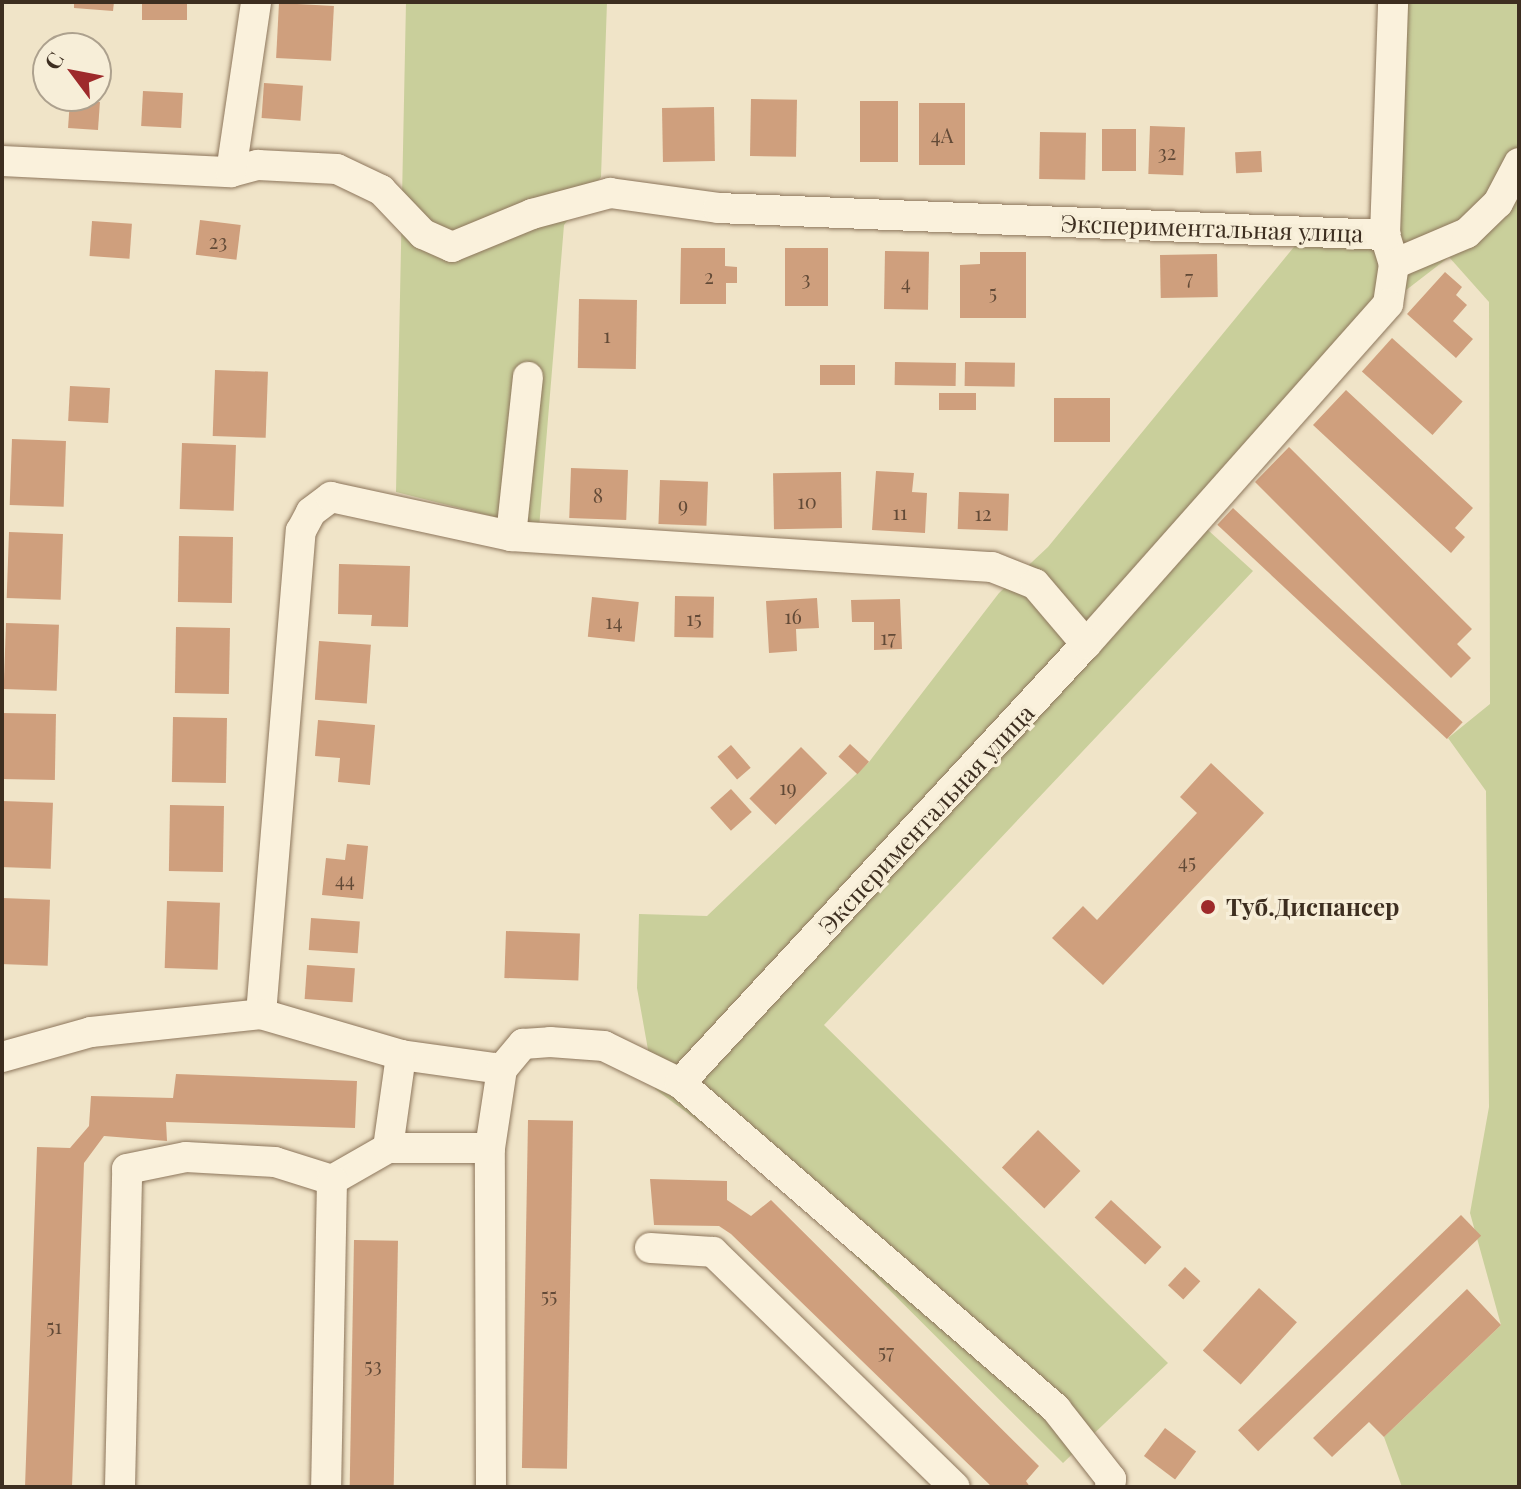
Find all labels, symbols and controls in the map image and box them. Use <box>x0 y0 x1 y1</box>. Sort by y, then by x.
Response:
north arrow <box>32 32 112 112</box>
text: С <box>37 46 70 75</box>
house number: 4А <box>931 122 953 146</box>
house number: 32 <box>1158 139 1176 163</box>
street label: Экспериментальная улица <box>1060 208 1364 248</box>
house number: 23 <box>209 228 227 252</box>
house number: 2 <box>704 263 714 287</box>
house number: 7 <box>1185 264 1193 288</box>
house number: 3 <box>801 265 811 289</box>
house number: 4 <box>901 269 911 293</box>
house number: 5 <box>989 279 997 303</box>
house number: 1 <box>603 322 611 346</box>
house number: 8 <box>593 482 603 506</box>
house number: 10 <box>797 488 817 512</box>
house number: 9 <box>678 491 688 515</box>
house number: 11 <box>893 499 907 523</box>
house number: 12 <box>975 500 991 524</box>
house number: 16 <box>784 603 802 627</box>
house number: 15 <box>686 605 702 629</box>
house number: 14 <box>605 608 623 632</box>
house number: 17 <box>880 624 896 648</box>
street label: Экспериментальная улица <box>812 698 1040 940</box>
house number: 19 <box>779 774 797 798</box>
house number: 45 <box>1178 848 1196 872</box>
house number: 44 <box>335 866 355 890</box>
place label: Туб.Диспансер <box>1226 893 1399 921</box>
marker: Туб.Диспансер <box>1197 896 1219 918</box>
house number: 55 <box>541 1282 557 1306</box>
house number: 51 <box>46 1313 62 1337</box>
house number: 57 <box>878 1338 894 1362</box>
house number: 53 <box>364 1352 382 1376</box>

